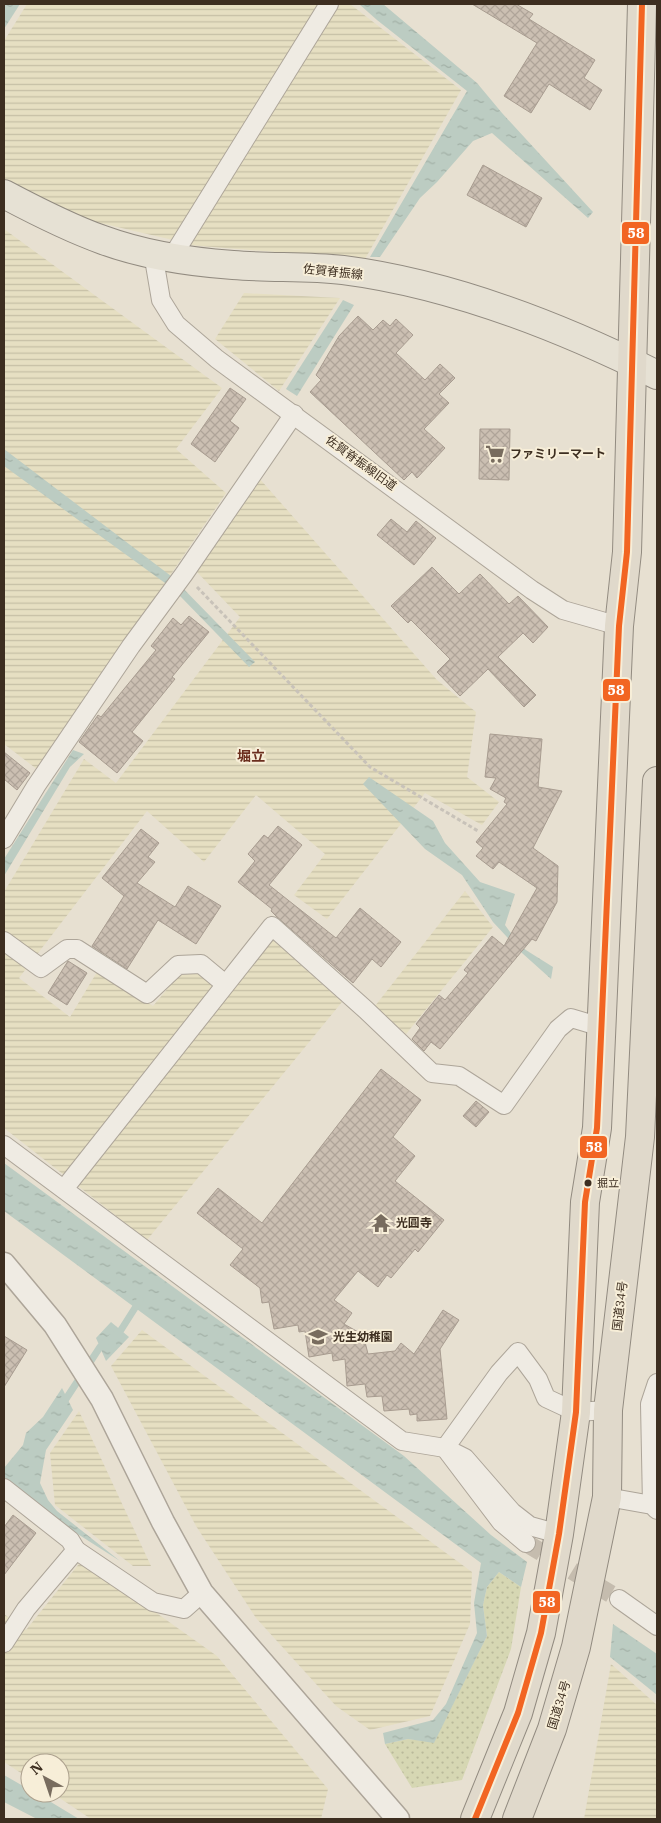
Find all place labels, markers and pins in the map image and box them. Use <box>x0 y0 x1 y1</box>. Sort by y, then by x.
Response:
supermarket icon: ファミリーマート <box>484 443 506 465</box>
place label: ファミリーマート <box>510 446 606 461</box>
place label: 掘立 <box>597 1176 619 1190</box>
marker: 掘立 <box>583 1178 593 1188</box>
temple icon: 光圓寺 <box>370 1212 392 1234</box>
place label: 光圓寺 <box>396 1215 432 1230</box>
school or university icon: 光生幼稚園 <box>307 1326 329 1348</box>
place label: 光生幼稚園 <box>333 1329 393 1344</box>

